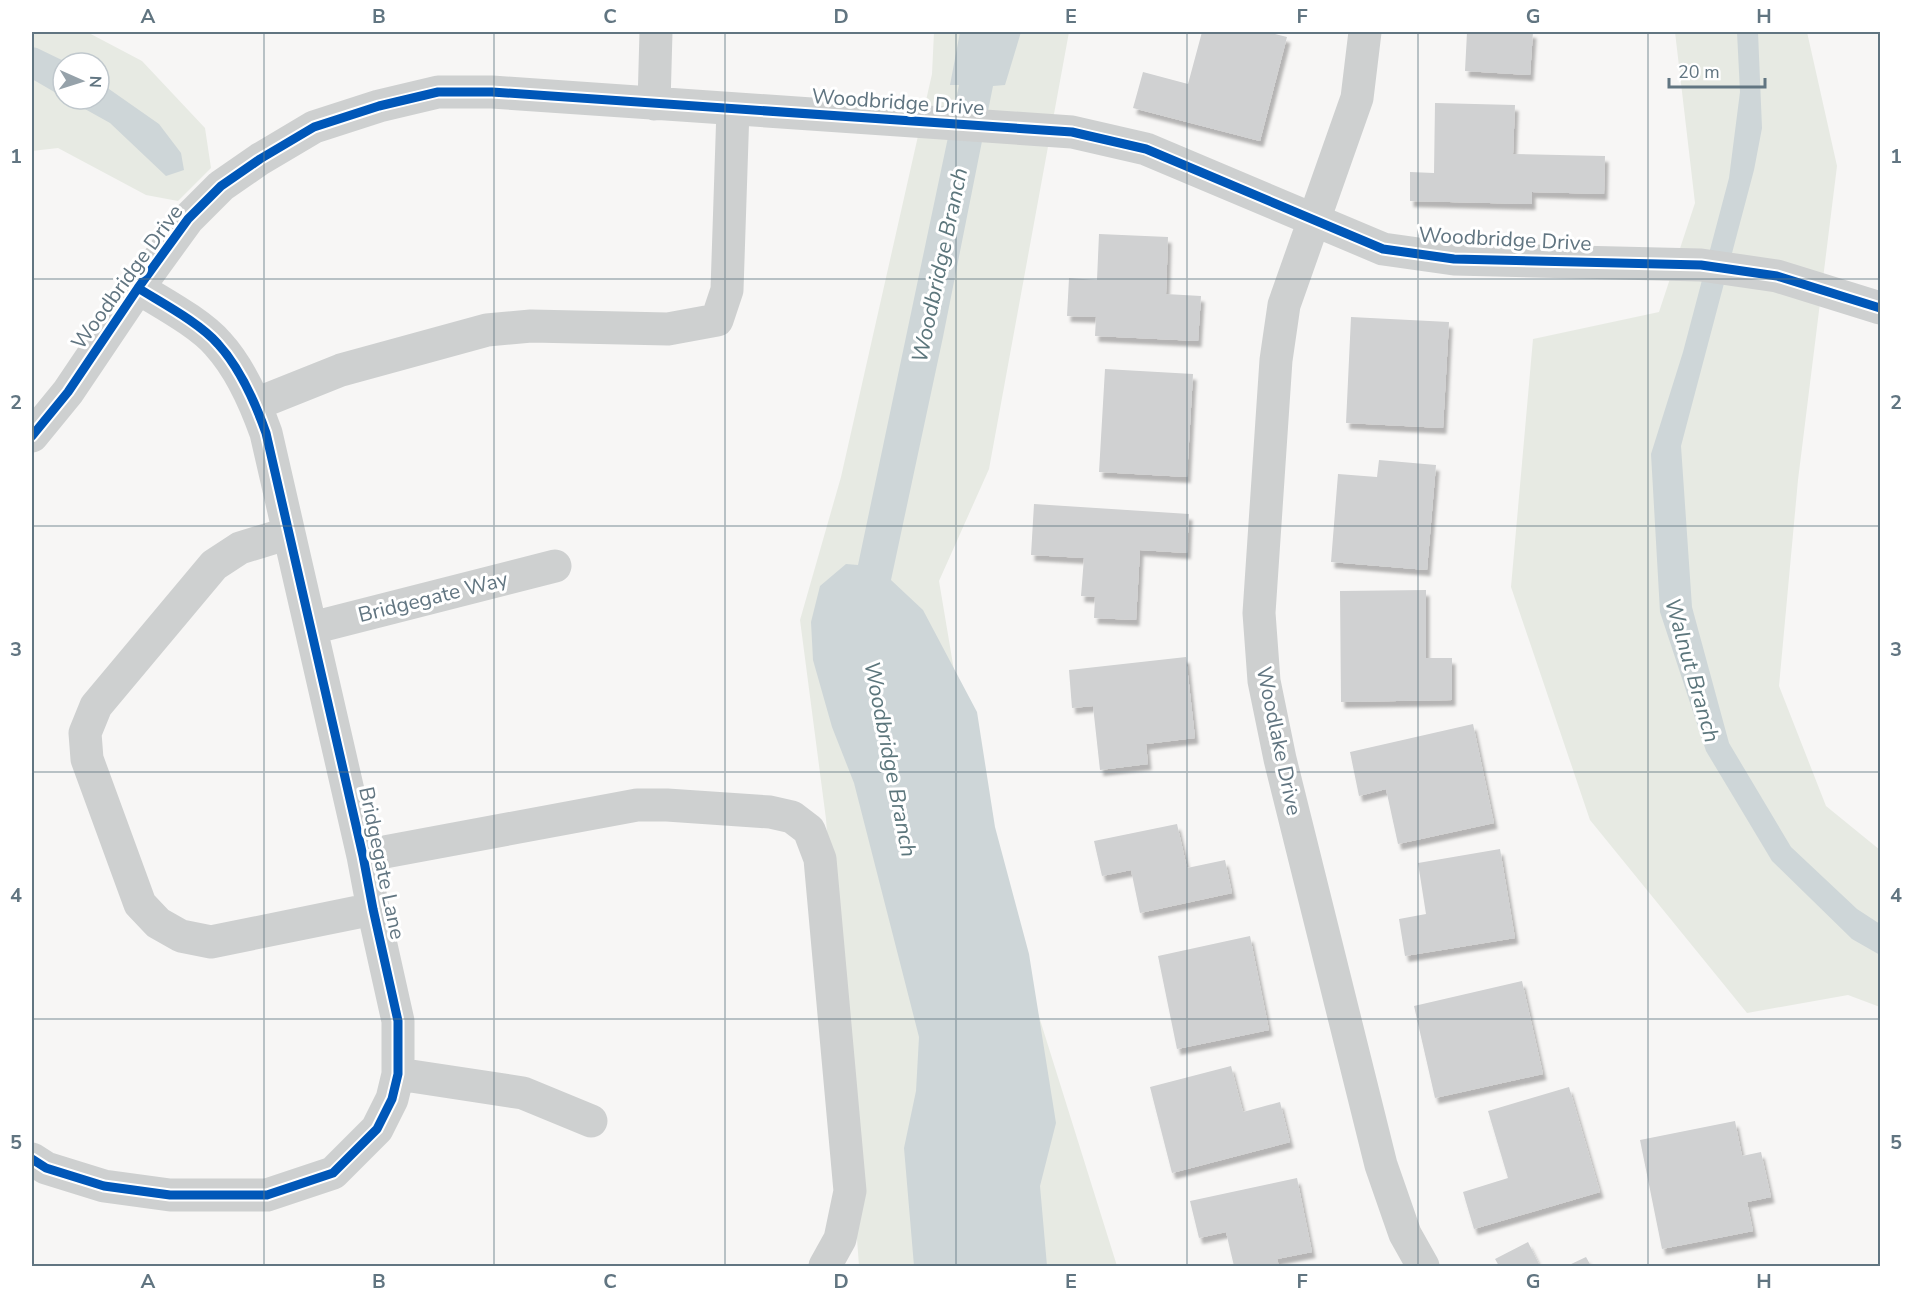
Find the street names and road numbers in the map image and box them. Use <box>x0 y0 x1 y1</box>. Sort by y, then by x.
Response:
street label: Woodbridge Drive <box>811 82 985 122</box>
street label: Woodbridge Drive <box>65 199 189 355</box>
street label: Woodbridge Drive <box>1418 220 1592 258</box>
street label: Bridgegate Way <box>355 565 511 629</box>
street label: Woodlake Drive <box>1250 664 1308 818</box>
street label: Bridgegate Lane <box>352 784 412 942</box>

